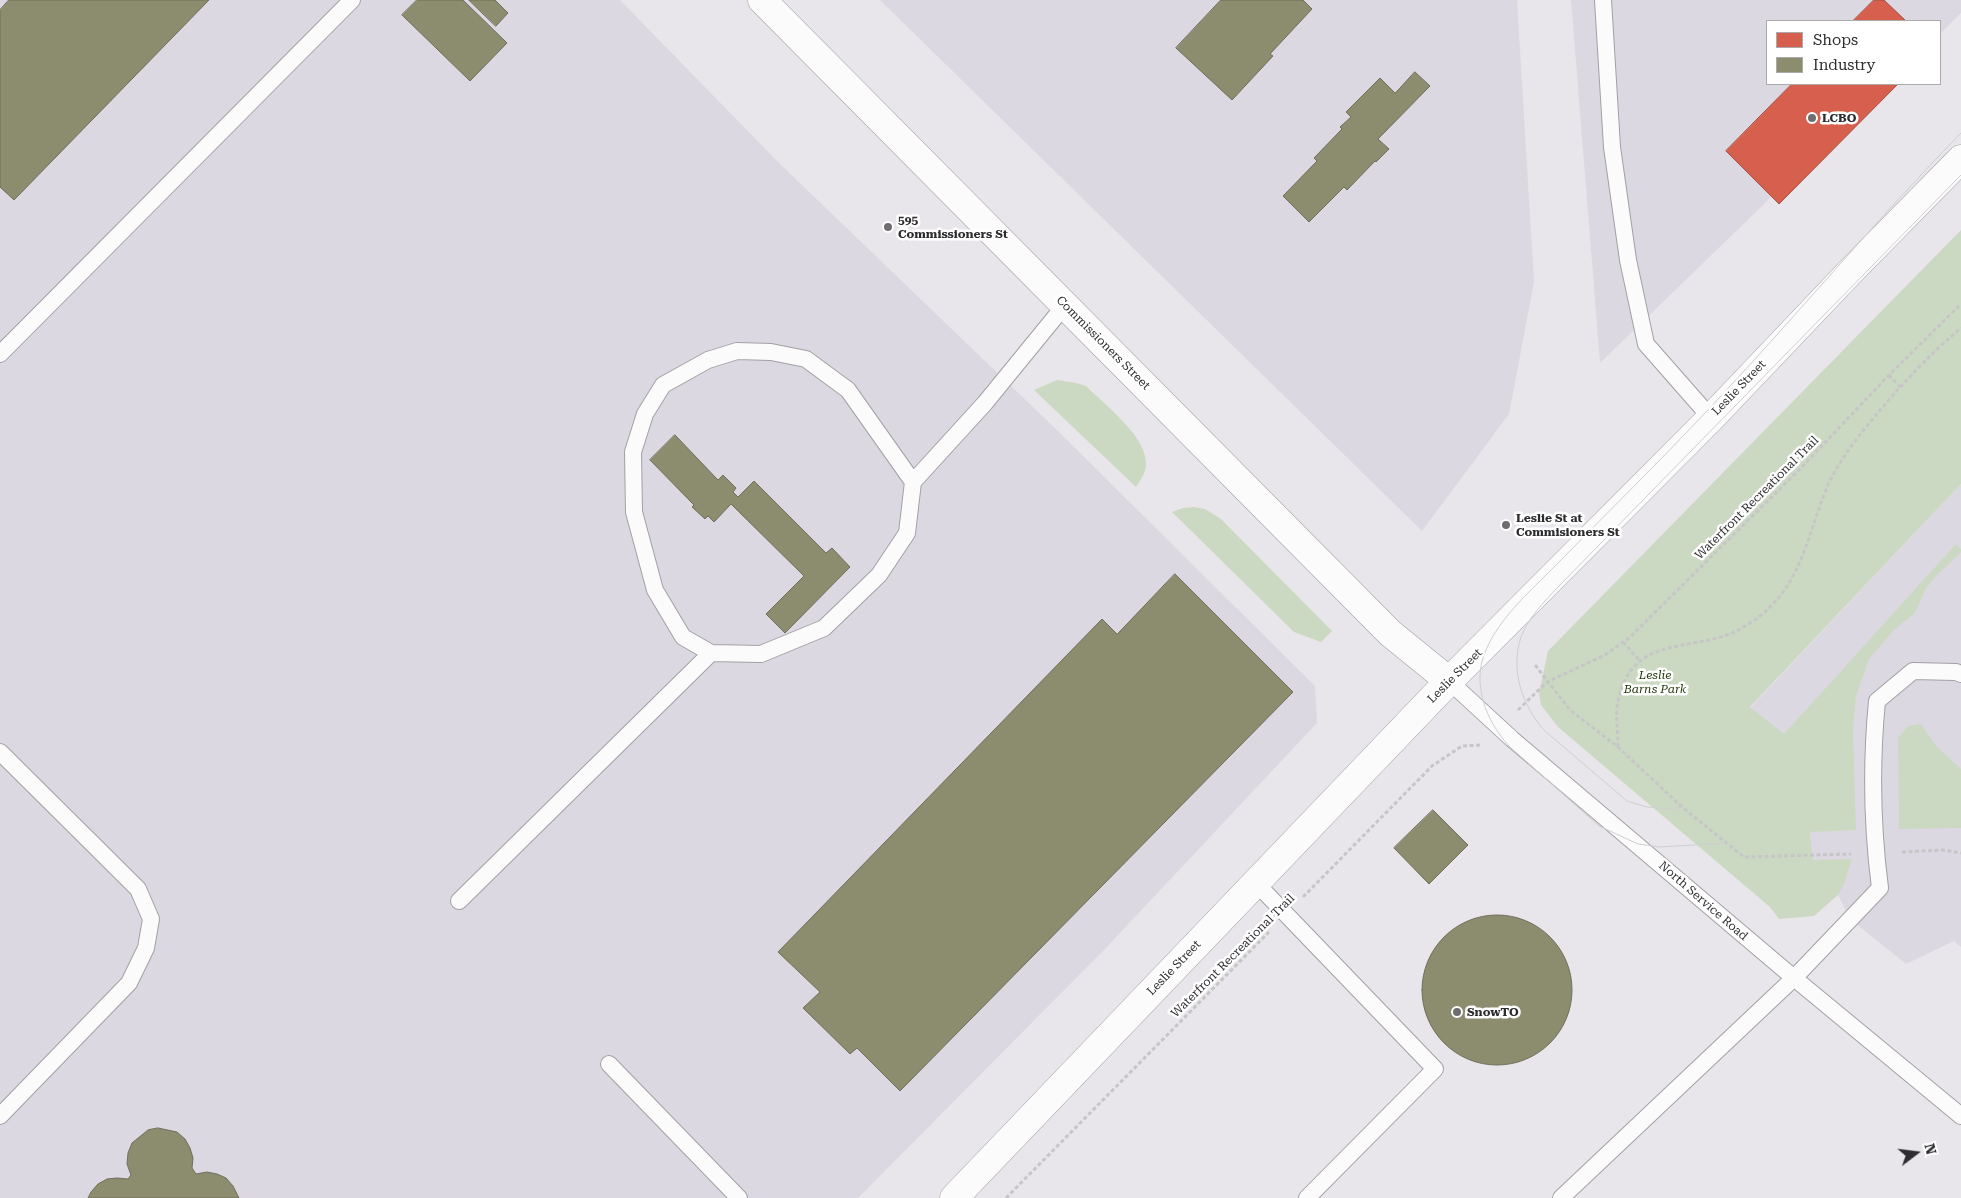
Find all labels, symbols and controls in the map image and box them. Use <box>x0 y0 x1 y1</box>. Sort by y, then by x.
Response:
legend <box>1766 20 1941 85</box>
text: Shops <box>1813 31 1858 49</box>
text: Industry <box>1813 56 1875 74</box>
place label: LCBO <box>1822 111 1856 125</box>
marker: LCBO <box>1806 112 1818 124</box>
place label: 595 Commissioners St <box>898 213 1008 241</box>
marker: 595 Commissioners St <box>882 221 894 233</box>
street label: Commissioners Street <box>1053 293 1153 393</box>
street label: Leslie Street <box>1709 357 1769 419</box>
street label: Waterfront Recreational Trail <box>1692 433 1822 563</box>
place label: Leslie St at Commisioners St <box>1516 511 1620 539</box>
marker: Leslie St at Commisioners St <box>1500 519 1512 531</box>
street label: Leslie Street <box>1425 646 1485 706</box>
park label: Leslie Barns Park <box>1624 668 1686 696</box>
street label: North Service Road <box>1656 858 1750 944</box>
street label: Waterfront Recreational Trail <box>1168 891 1298 1021</box>
street label: Leslie Street <box>1144 937 1204 999</box>
place label: SnowTO <box>1467 1005 1519 1019</box>
marker: SnowTO <box>1451 1006 1463 1018</box>
north arrow <box>1891 1128 1941 1178</box>
text: N <box>1921 1142 1940 1156</box>

